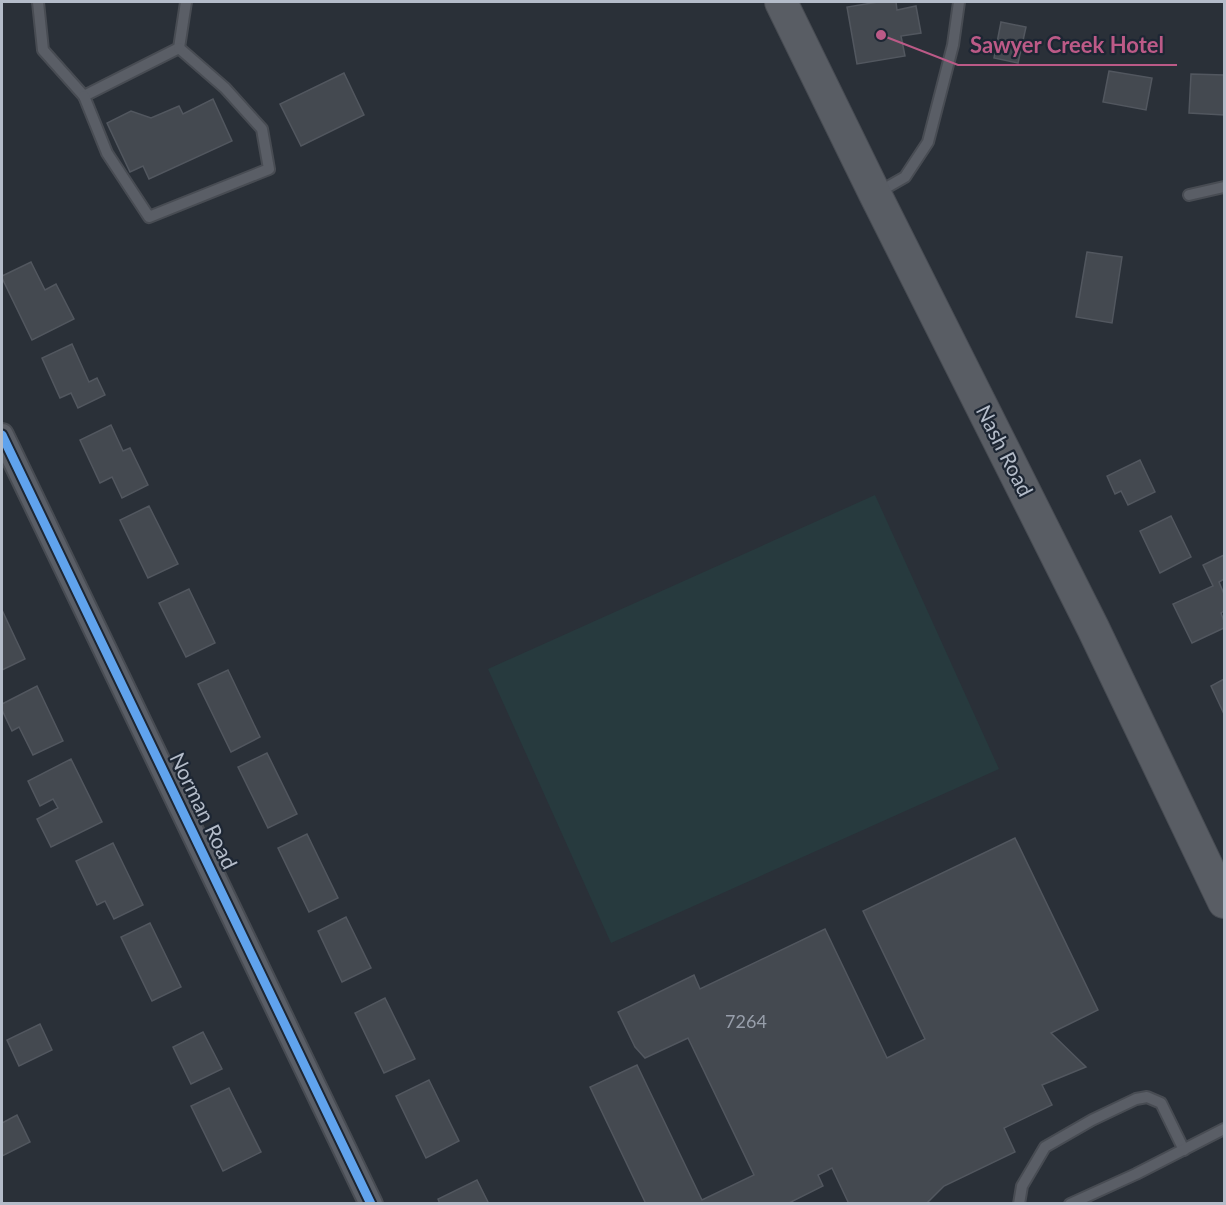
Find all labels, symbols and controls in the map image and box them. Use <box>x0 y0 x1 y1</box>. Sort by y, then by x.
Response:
callout: Sawyer Creek Hotel <box>958 25 1177 65</box>
text: Sawyer Creek Hotel <box>970 31 1164 58</box>
street label: Nash Road <box>972 401 1039 500</box>
street label: Norman Road <box>165 748 243 873</box>
house number: 7264 <box>725 1010 767 1032</box>

